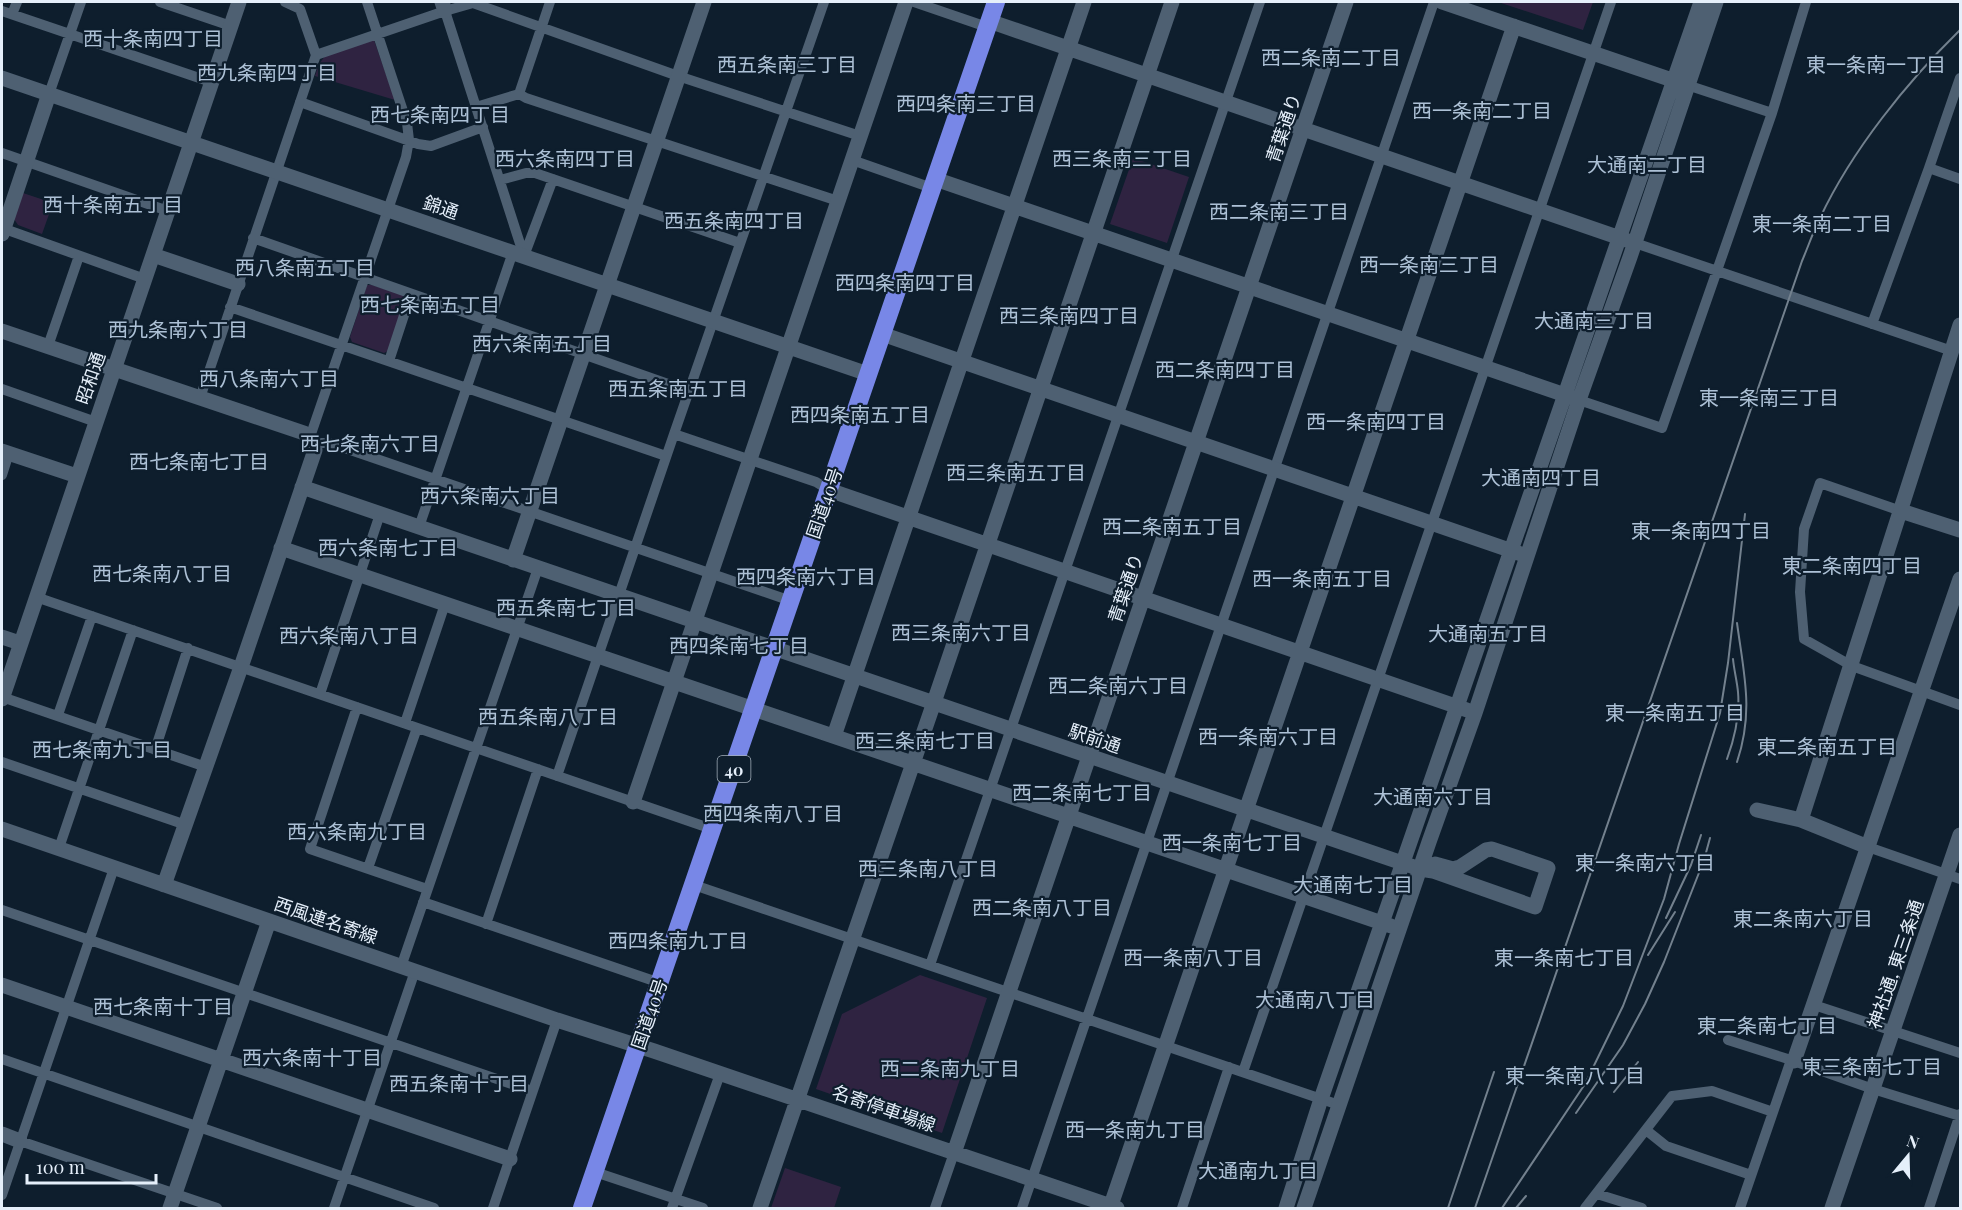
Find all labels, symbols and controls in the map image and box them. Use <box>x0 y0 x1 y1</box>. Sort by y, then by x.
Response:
district label: 西十条南四丁目 <box>83 24 223 51</box>
district label: 西二条南二丁目 <box>1261 43 1401 70</box>
district label: 西五条南三丁目 <box>717 50 857 77</box>
district label: 東一条南一丁目 <box>1806 50 1946 77</box>
district label: 西九条南四丁目 <box>197 58 337 85</box>
district label: 西四条南三丁目 <box>896 89 1036 116</box>
street label: 青葉通り <box>1260 90 1306 166</box>
district label: 西一条南二丁目 <box>1412 96 1552 123</box>
district label: 西七条南四丁目 <box>370 100 510 127</box>
district label: 西六条南四丁目 <box>495 144 635 171</box>
district label: 西三条南三丁目 <box>1052 144 1192 171</box>
district label: 大通南二丁目 <box>1587 150 1707 177</box>
district label: 西十条南五丁目 <box>43 190 183 217</box>
street label: 錦通 <box>420 190 462 224</box>
district label: 西二条南三丁目 <box>1209 197 1349 224</box>
district label: 西五条南四丁目 <box>664 206 804 233</box>
district label: 東一条南二丁目 <box>1752 209 1892 236</box>
district label: 西一条南三丁目 <box>1359 250 1499 277</box>
district label: 西八条南五丁目 <box>235 253 375 280</box>
district label: 西四条南四丁目 <box>835 268 975 295</box>
district label: 西七条南五丁目 <box>360 290 500 317</box>
district label: 西三条南四丁目 <box>999 301 1139 328</box>
district label: 大通南三丁目 <box>1534 306 1654 333</box>
district label: 西九条南六丁目 <box>108 315 248 342</box>
district label: 西六条南五丁目 <box>472 329 612 356</box>
street label: 昭和通 <box>70 349 110 407</box>
district label: 西二条南四丁目 <box>1155 355 1295 382</box>
district label: 西八条南六丁目 <box>199 364 339 391</box>
district label: 西五条南五丁目 <box>608 374 748 401</box>
district label: 東一条南三丁目 <box>1699 383 1839 410</box>
district label: 西四条南五丁目 <box>790 400 930 427</box>
district label: 西一条南四丁目 <box>1306 407 1446 434</box>
district label: 西七条南六丁目 <box>300 429 440 456</box>
district label: 西七条南七丁目 <box>129 447 269 474</box>
district label: 西三条南五丁目 <box>946 458 1086 485</box>
district label: 大通南四丁目 <box>1481 463 1601 490</box>
street label: 国道40号 <box>801 464 847 542</box>
district label: 西六条南六丁目 <box>420 481 560 508</box>
district label: 西二条南五丁目 <box>1102 512 1242 539</box>
district label: 東一条南四丁目 <box>1631 516 1771 543</box>
district label: 西六条南七丁目 <box>318 533 458 560</box>
street label: 青葉通り <box>1102 550 1148 626</box>
district label: 東二条南四丁目 <box>1782 551 1922 578</box>
district label: 西七条南八丁目 <box>92 559 232 586</box>
district label: 西四条南六丁目 <box>736 562 876 589</box>
district label: 西一条南五丁目 <box>1252 564 1392 591</box>
district label: 西五条南七丁目 <box>496 593 636 620</box>
district label: 西三条南六丁目 <box>891 618 1031 645</box>
district label: 大通南五丁目 <box>1428 619 1548 646</box>
district label: 西六条南八丁目 <box>279 621 419 648</box>
district label: 西四条南七丁目 <box>669 631 809 658</box>
district label: 西二条南六丁目 <box>1048 671 1188 698</box>
district label: 東一条南五丁目 <box>1605 698 1745 725</box>
district label: 西五条南八丁目 <box>478 702 618 729</box>
street label: 駅前通 <box>1066 718 1124 758</box>
district label: 西一条南六丁目 <box>1198 722 1338 749</box>
district label: 西三条南七丁目 <box>855 726 995 753</box>
district label: 東二条南五丁目 <box>1757 732 1897 759</box>
district label: 西七条南九丁目 <box>32 735 172 762</box>
road number: 40 <box>718 756 750 782</box>
district label: 西二条南七丁目 <box>1012 778 1152 805</box>
district label: 大通南六丁目 <box>1373 782 1493 809</box>
district label: 西四条南八丁目 <box>703 799 843 826</box>
district label: 西六条南九丁目 <box>287 817 427 844</box>
district label: 西一条南七丁目 <box>1162 828 1302 855</box>
district label: 東一条南六丁目 <box>1575 848 1715 875</box>
district label: 西三条南八丁目 <box>858 854 998 881</box>
district label: 大通南七丁目 <box>1293 870 1413 897</box>
street label: 西風連名寄線 <box>271 891 381 949</box>
district label: 西二条南八丁目 <box>972 893 1112 920</box>
street label: 神社通, 東三条通 <box>1862 896 1928 1032</box>
district label: 東二条南六丁目 <box>1733 904 1873 931</box>
district label: 西四条南九丁目 <box>608 926 748 953</box>
district label: 西一条南八丁目 <box>1123 943 1263 970</box>
district label: 東一条南七丁目 <box>1494 943 1634 970</box>
street label: 国道40号 <box>626 975 672 1053</box>
district label: 大通南八丁目 <box>1255 985 1375 1012</box>
district label: 西七条南十丁目 <box>93 992 233 1019</box>
district label: 東二条南七丁目 <box>1697 1011 1837 1038</box>
district label: 西六条南十丁目 <box>242 1043 382 1070</box>
district label: 東三条南七丁目 <box>1802 1052 1942 1079</box>
district label: 西二条南九丁目 <box>880 1054 1020 1081</box>
district label: 東一条南八丁目 <box>1505 1061 1645 1088</box>
district label: 西五条南十丁目 <box>389 1069 529 1096</box>
street label: 名寄停車場線 <box>829 1079 939 1137</box>
district label: 西一条南九丁目 <box>1065 1115 1205 1142</box>
north arrow <box>1878 1126 1938 1186</box>
text: N <box>1904 1130 1922 1153</box>
scale bar <box>27 1147 156 1185</box>
text: 100 m <box>36 1155 85 1179</box>
district label: 大通南九丁目 <box>1198 1156 1318 1183</box>

